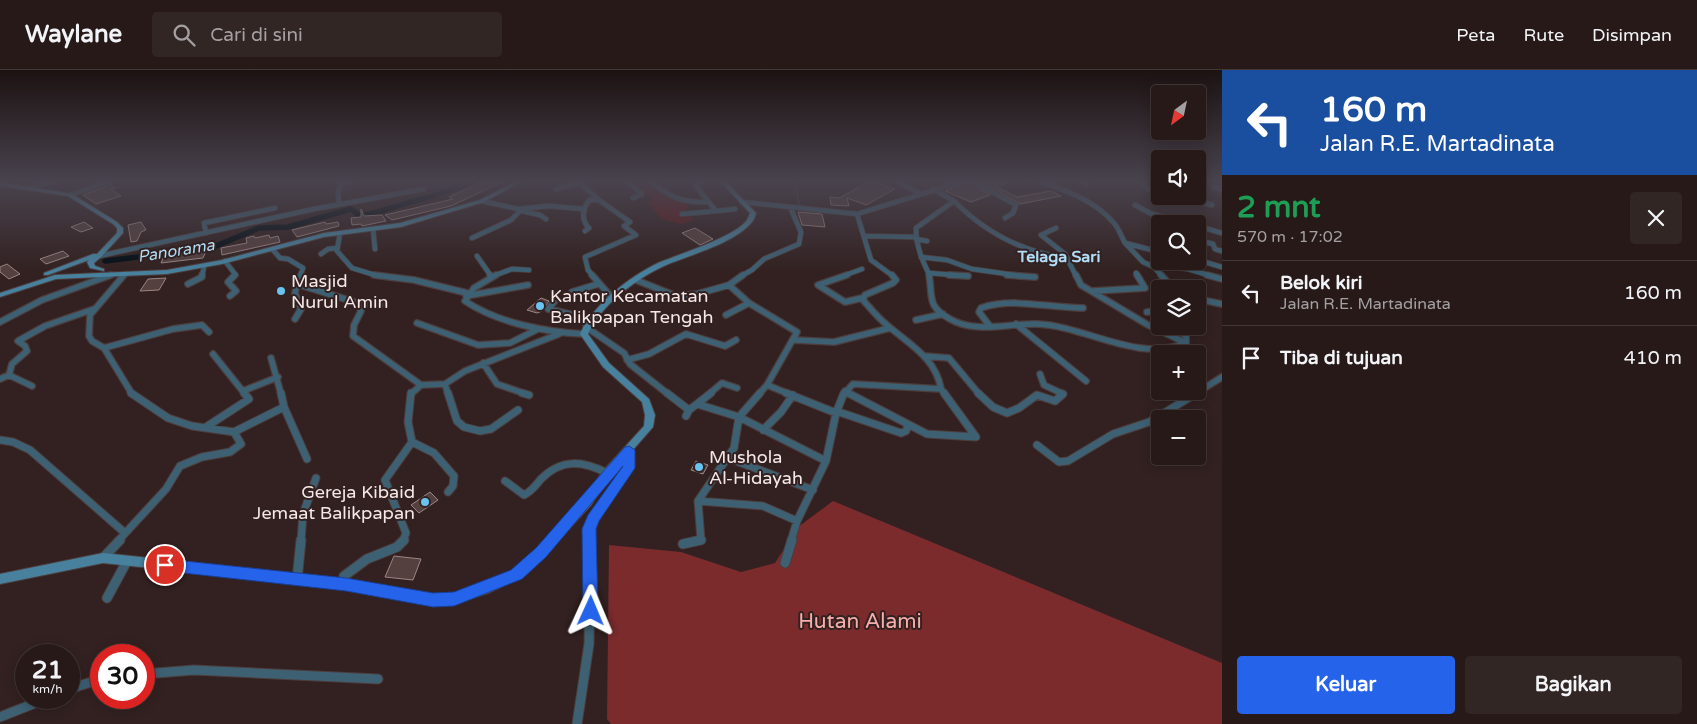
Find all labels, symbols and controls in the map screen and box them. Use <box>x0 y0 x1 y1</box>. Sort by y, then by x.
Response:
search box <box>152 12 502 57</box>
text: Waylane <box>25 20 122 49</box>
icon: search <box>170 21 198 49</box>
text: Cari di sini <box>210 24 303 46</box>
text: Peta <box>1456 24 1495 46</box>
text: Rute <box>1523 24 1564 46</box>
text: Disimpan <box>1592 24 1672 46</box>
north arrow <box>1151 85 1206 140</box>
map controls <box>1151 85 1206 465</box>
text: 160 m <box>1320 89 1427 131</box>
icon: left <box>1237 90 1302 155</box>
text: Jalan R.E. Martadinata <box>1320 131 1555 157</box>
button: sound <box>1151 150 1206 205</box>
text: 2 mnt <box>1237 189 1321 226</box>
button: close <box>1630 192 1682 244</box>
button: search <box>1151 215 1206 270</box>
text: 570 m · 17:02 <box>1237 227 1343 247</box>
water label: Panorama <box>136 235 217 267</box>
district label: Telaga Sari <box>1017 247 1100 267</box>
place label: Masjid Nurul Amin <box>291 270 389 313</box>
text: Belok kiri <box>1280 272 1363 294</box>
icon: left <box>1237 279 1265 307</box>
button: layers <box>1151 280 1206 335</box>
text: 160 m <box>1624 282 1682 304</box>
marker: Masjid Nurul Amin <box>275 285 287 297</box>
place label: Kantor Kecamatan Balikpapan Tengah <box>550 285 713 328</box>
text: Jalan R.E. Martadinata <box>1280 294 1451 314</box>
marker: Kantor Kecamatan Balikpapan Tengah <box>534 300 546 312</box>
icon: arrive <box>1237 344 1265 372</box>
button: + <box>1151 345 1206 400</box>
text: Tiba di tujuan <box>1280 347 1403 369</box>
text: 410 m <box>1624 347 1682 369</box>
button: − <box>1151 410 1206 465</box>
place label: Mushola Al-Hidayah <box>709 446 803 489</box>
marker: Mushola Al-Hidayah <box>693 461 705 473</box>
place label: Gereja Kibaid Jemaat Balikpapan <box>253 481 415 524</box>
marker: Gereja Kibaid Jemaat Balikpapan <box>419 496 431 508</box>
pin <box>144 544 186 586</box>
icon: arrive <box>151 551 179 579</box>
position arrow <box>564 584 616 636</box>
park label: Hutan Alami <box>798 609 922 634</box>
speed limit sign: 30 <box>90 644 155 709</box>
text: 21 <box>32 655 63 685</box>
button: Keluar <box>1237 656 1455 714</box>
button: Bagikan <box>1465 656 1682 714</box>
text: km/h <box>32 682 63 696</box>

